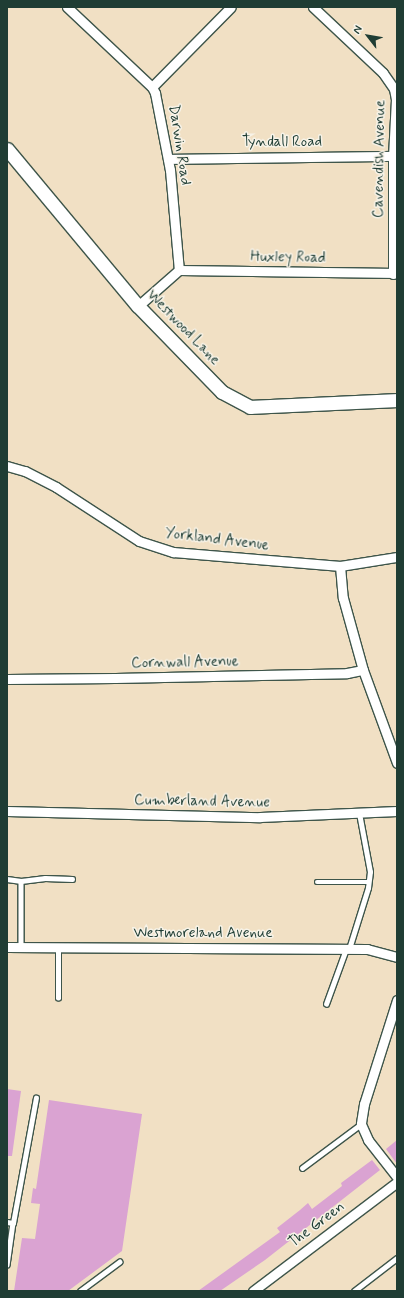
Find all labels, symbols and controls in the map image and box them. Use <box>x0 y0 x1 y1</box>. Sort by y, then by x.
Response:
north arrow <box>348 16 388 56</box>
text: N <box>350 23 366 37</box>
street label: Cavendish Avenue <box>370 100 390 218</box>
street label: Darwin Road <box>164 103 194 187</box>
street label: Tyndall Road <box>242 134 322 152</box>
street label: Huxley Road <box>250 248 326 268</box>
street label: Westwood Lane <box>143 287 223 369</box>
street label: Yorkland Avenue <box>163 525 271 555</box>
street label: Cornwall Avenue <box>130 653 240 673</box>
street label: Cumberland Avenue <box>135 792 269 812</box>
street label: Westmoreland Avenue <box>133 925 273 943</box>
street label: The Green <box>284 1197 350 1253</box>

